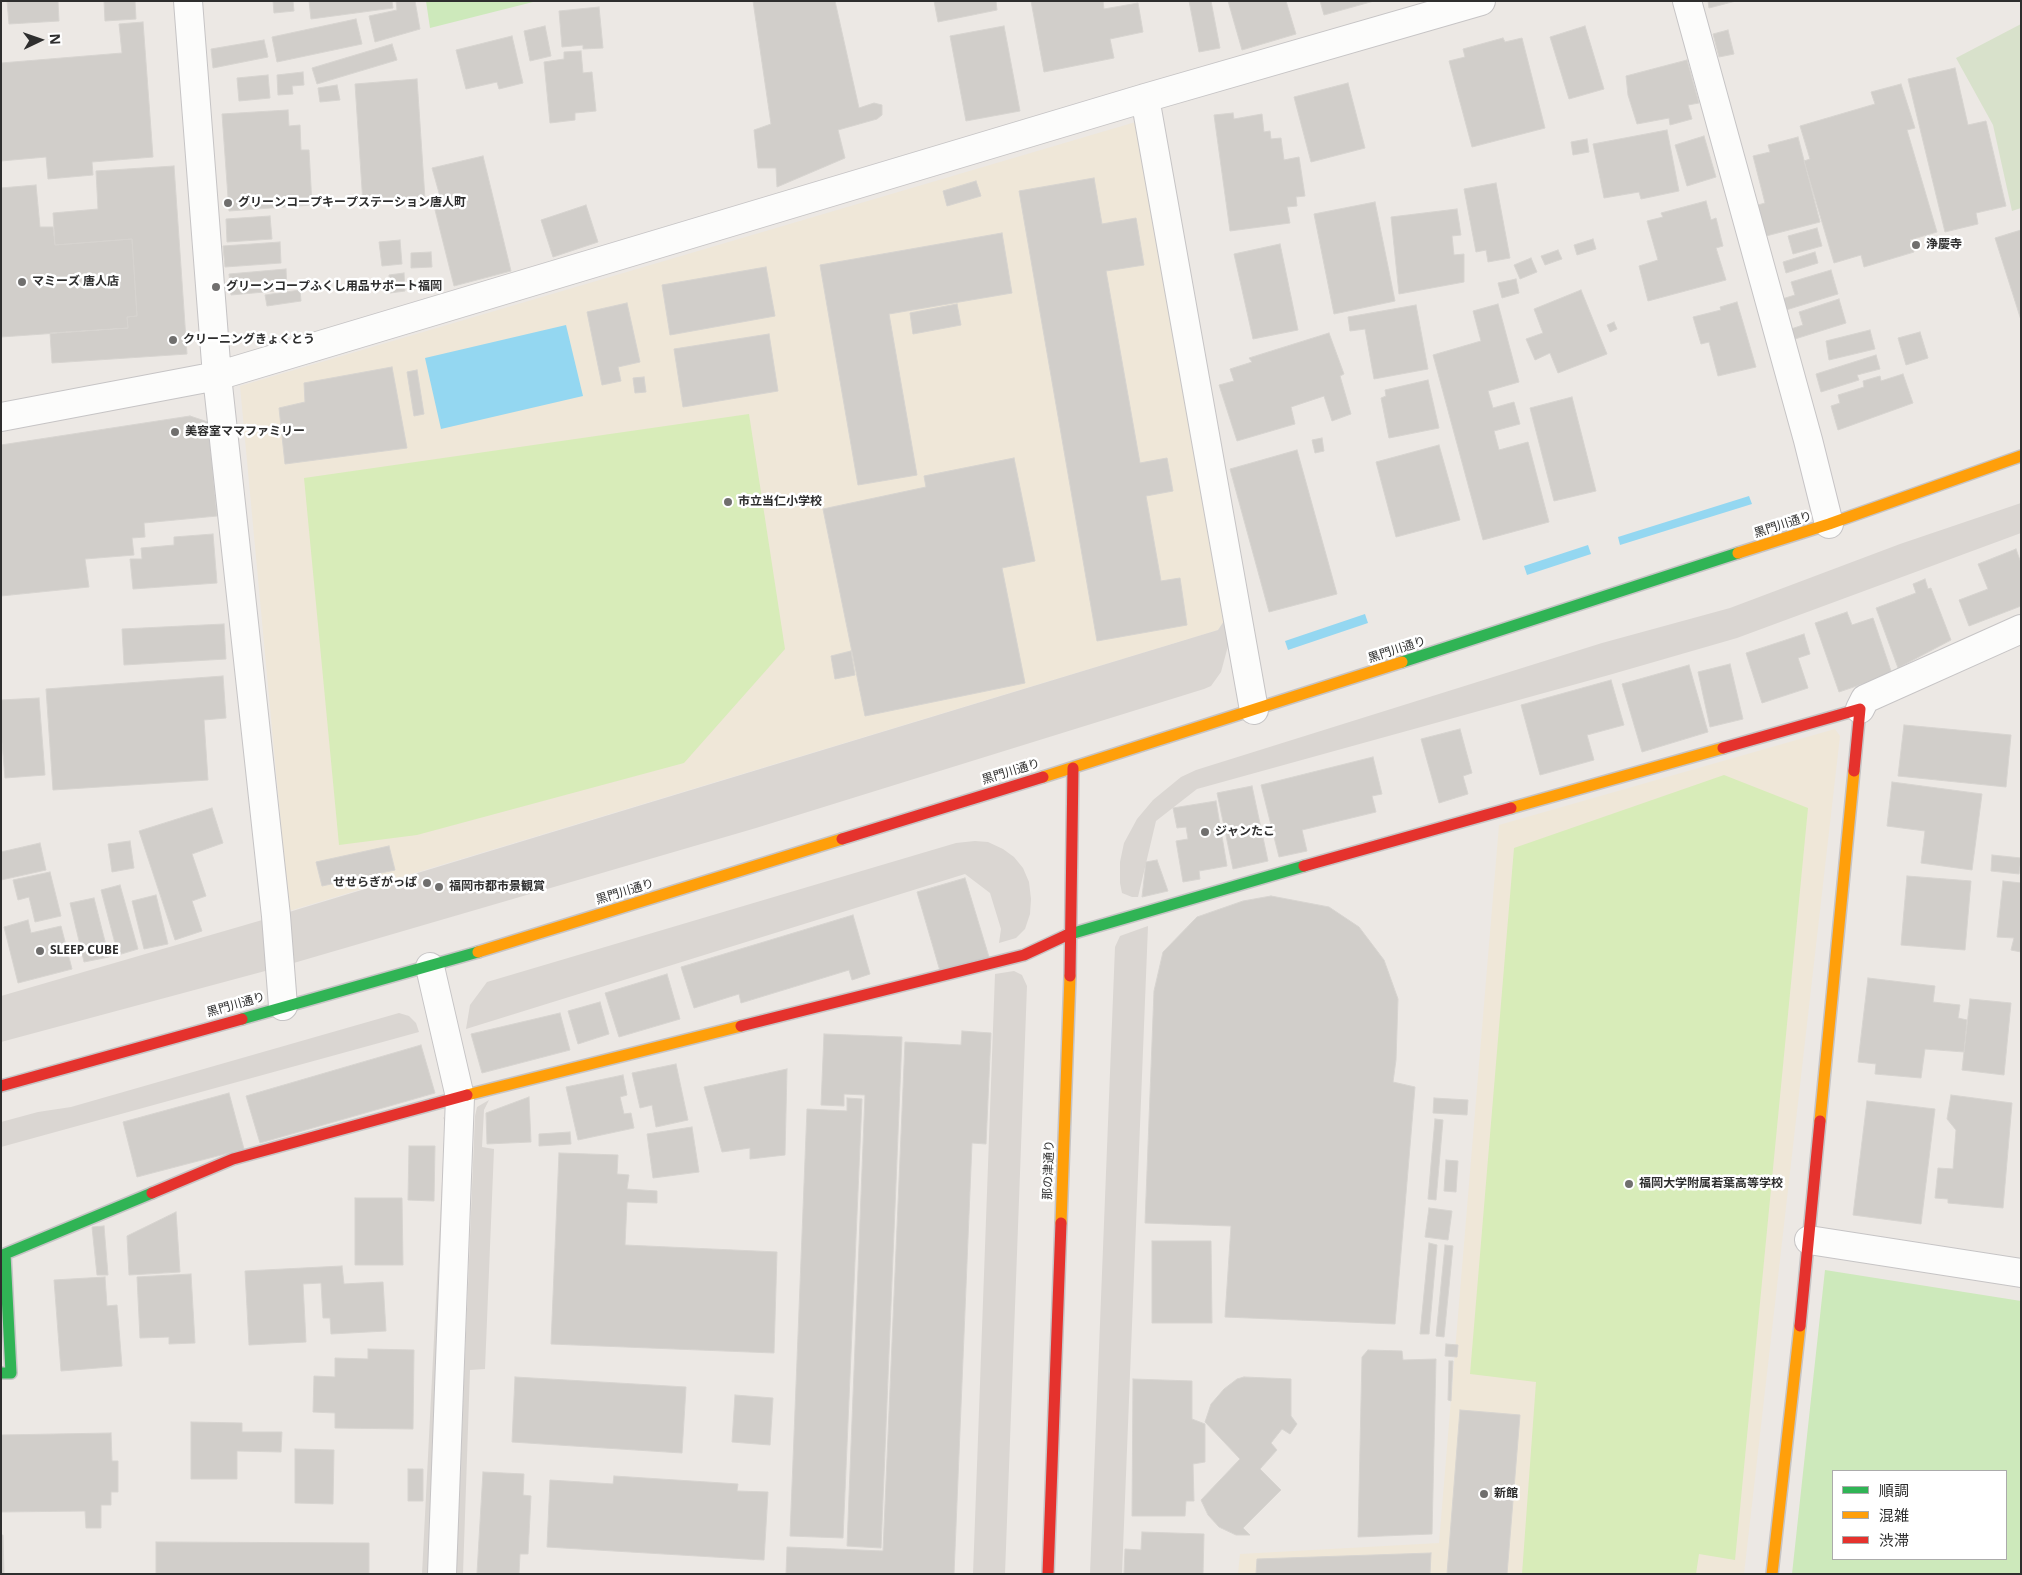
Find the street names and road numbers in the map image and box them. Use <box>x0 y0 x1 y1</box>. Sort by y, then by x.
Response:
street label: 黒門川通り <box>1752 509 1814 541</box>
street label: 黒門川通り <box>1366 634 1428 666</box>
street label: 黒門川通り <box>980 756 1042 788</box>
street label: 黒門川通り <box>594 876 656 908</box>
street label: 黒門川通り <box>205 990 267 1020</box>
street label: 那の津通り <box>1041 1140 1057 1200</box>

